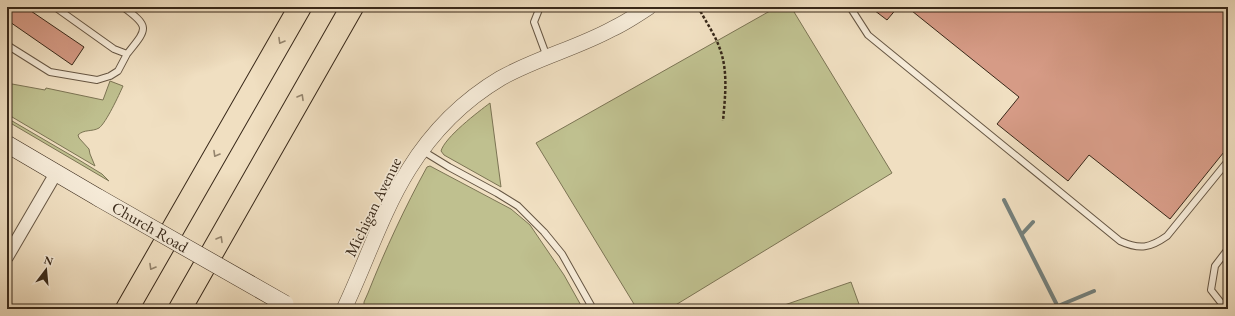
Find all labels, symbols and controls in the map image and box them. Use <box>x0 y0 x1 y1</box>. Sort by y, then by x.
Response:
one-way arrow <box>278 37 285 44</box>
one-way arrow <box>296 94 303 101</box>
one-way arrow <box>214 150 221 157</box>
street label: Michigan Avenue <box>340 154 406 260</box>
street label: Church Road <box>108 197 193 258</box>
one-way arrow <box>215 236 222 243</box>
north arrow <box>26 250 66 290</box>
text: N <box>43 252 55 268</box>
one-way arrow <box>149 262 156 270</box>

